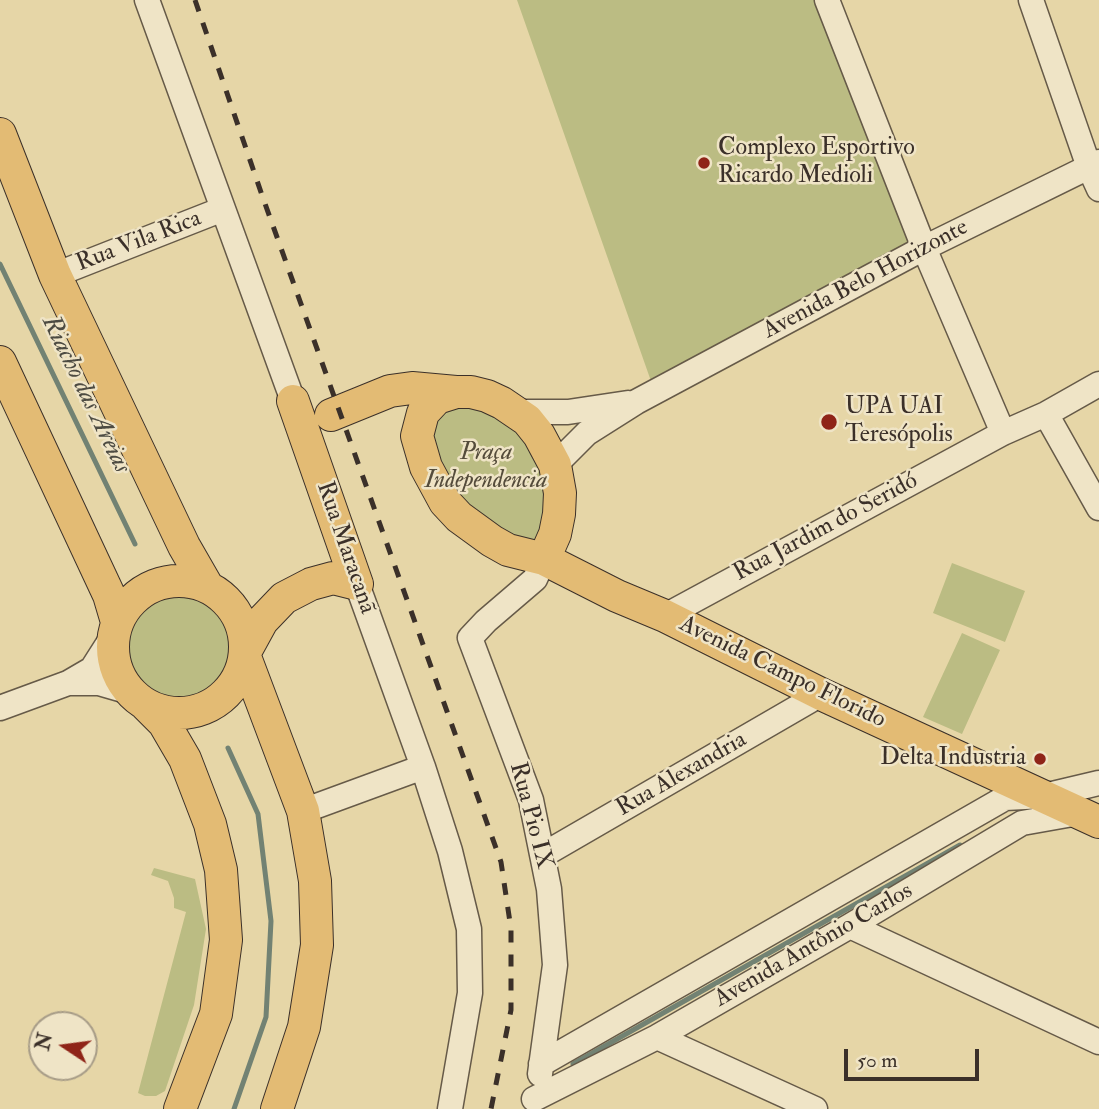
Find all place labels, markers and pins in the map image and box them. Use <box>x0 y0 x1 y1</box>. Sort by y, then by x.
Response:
place label: Complexo Esportivo Ricardo Medioli <box>718 135 915 191</box>
marker: Complexo Esportivo Ricardo Medioli <box>696 155 712 171</box>
place label: UPA UAI Teresópolis <box>845 394 953 450</box>
marker: UPA UAI Teresópolis <box>819 412 839 432</box>
place label: Delta Industria <box>880 745 1026 773</box>
marker: Delta Industria <box>1032 751 1048 767</box>

